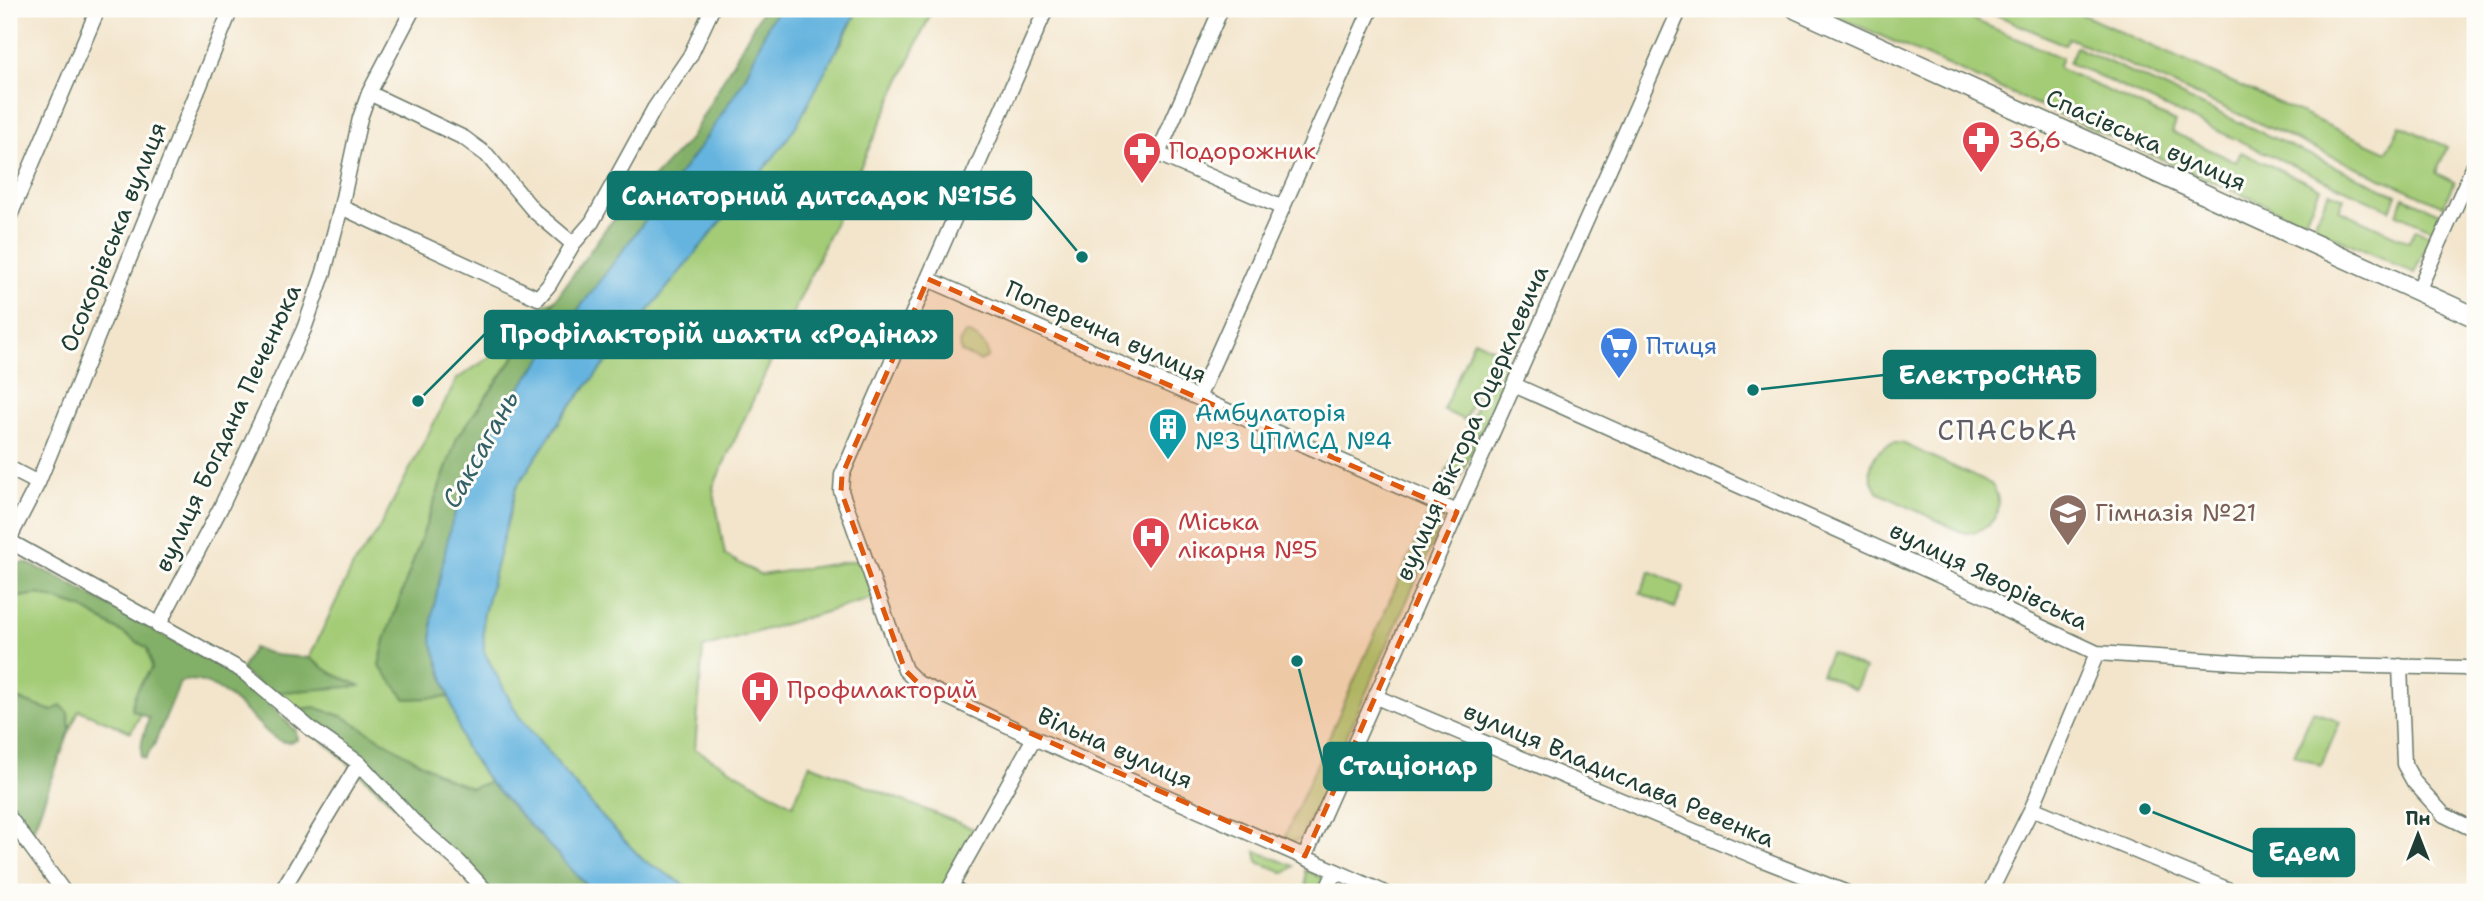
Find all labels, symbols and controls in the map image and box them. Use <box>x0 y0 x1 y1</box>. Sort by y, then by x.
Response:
street label: Спасівська вулиця <box>2041 81 2251 199</box>
street label: Осокорівська вулиця <box>52 117 174 357</box>
pharmacy icon: 36,6 <box>1960 119 2002 174</box>
place label: 36,6 <box>2008 124 2061 156</box>
pharmacy icon: Подорожник <box>1121 130 1163 185</box>
place label: Подорожник <box>1169 135 1316 167</box>
callout: Санаторний дитсадок №156 <box>608 172 1031 219</box>
text: Санаторний дитсадок №156 <box>621 178 1017 213</box>
street label: вулиця Віктора Оцерклевича <box>1388 260 1556 586</box>
street label: Поперечна вулиця <box>1000 273 1212 391</box>
street label: вулиця Богдана Печенюка <box>147 279 309 577</box>
callout: Профілакторій шахти «Родіна» <box>485 311 952 358</box>
text: Профілакторій шахти «Родіна» <box>500 316 938 351</box>
supermarket icon: Птиця <box>1598 325 1640 380</box>
place label: Птиця <box>1646 330 1717 362</box>
callout: ЕлектроСНАБ <box>1884 351 2095 398</box>
text: ЕлектроСНАБ <box>1898 357 2082 392</box>
water label: Саксагань <box>433 384 527 514</box>
place label: Амбулаторія №3 ЦПМСД №4 <box>1195 397 1392 457</box>
building icon: Амбулаторія №3 ЦПМСД №4 <box>1147 406 1189 461</box>
district label: СПАСЬКА <box>1937 411 2079 449</box>
school or university icon: Гімназія №21 <box>2047 492 2089 547</box>
place label: Гімназія №21 <box>2095 497 2257 529</box>
place label: Міська лікарня №5 <box>1178 506 1318 566</box>
street label: вулиця Яворівська <box>1884 514 2094 638</box>
hospital icon: Міська лікарня №5 <box>1130 515 1172 570</box>
hospital icon: Профилакторий <box>739 669 781 724</box>
place label: Профилакторий <box>787 674 977 706</box>
street label: вулиця Владислава Ревенка <box>1459 695 1779 855</box>
street label: Вільна вулиця <box>1032 699 1198 797</box>
callout: Стаціонар <box>1324 743 1491 790</box>
text: Стаціонар <box>1339 748 1478 783</box>
north arrow <box>2382 800 2452 870</box>
text: Пн <box>2405 806 2431 831</box>
callout: Едем <box>2254 829 2354 876</box>
text: Едем <box>2268 834 2340 869</box>

